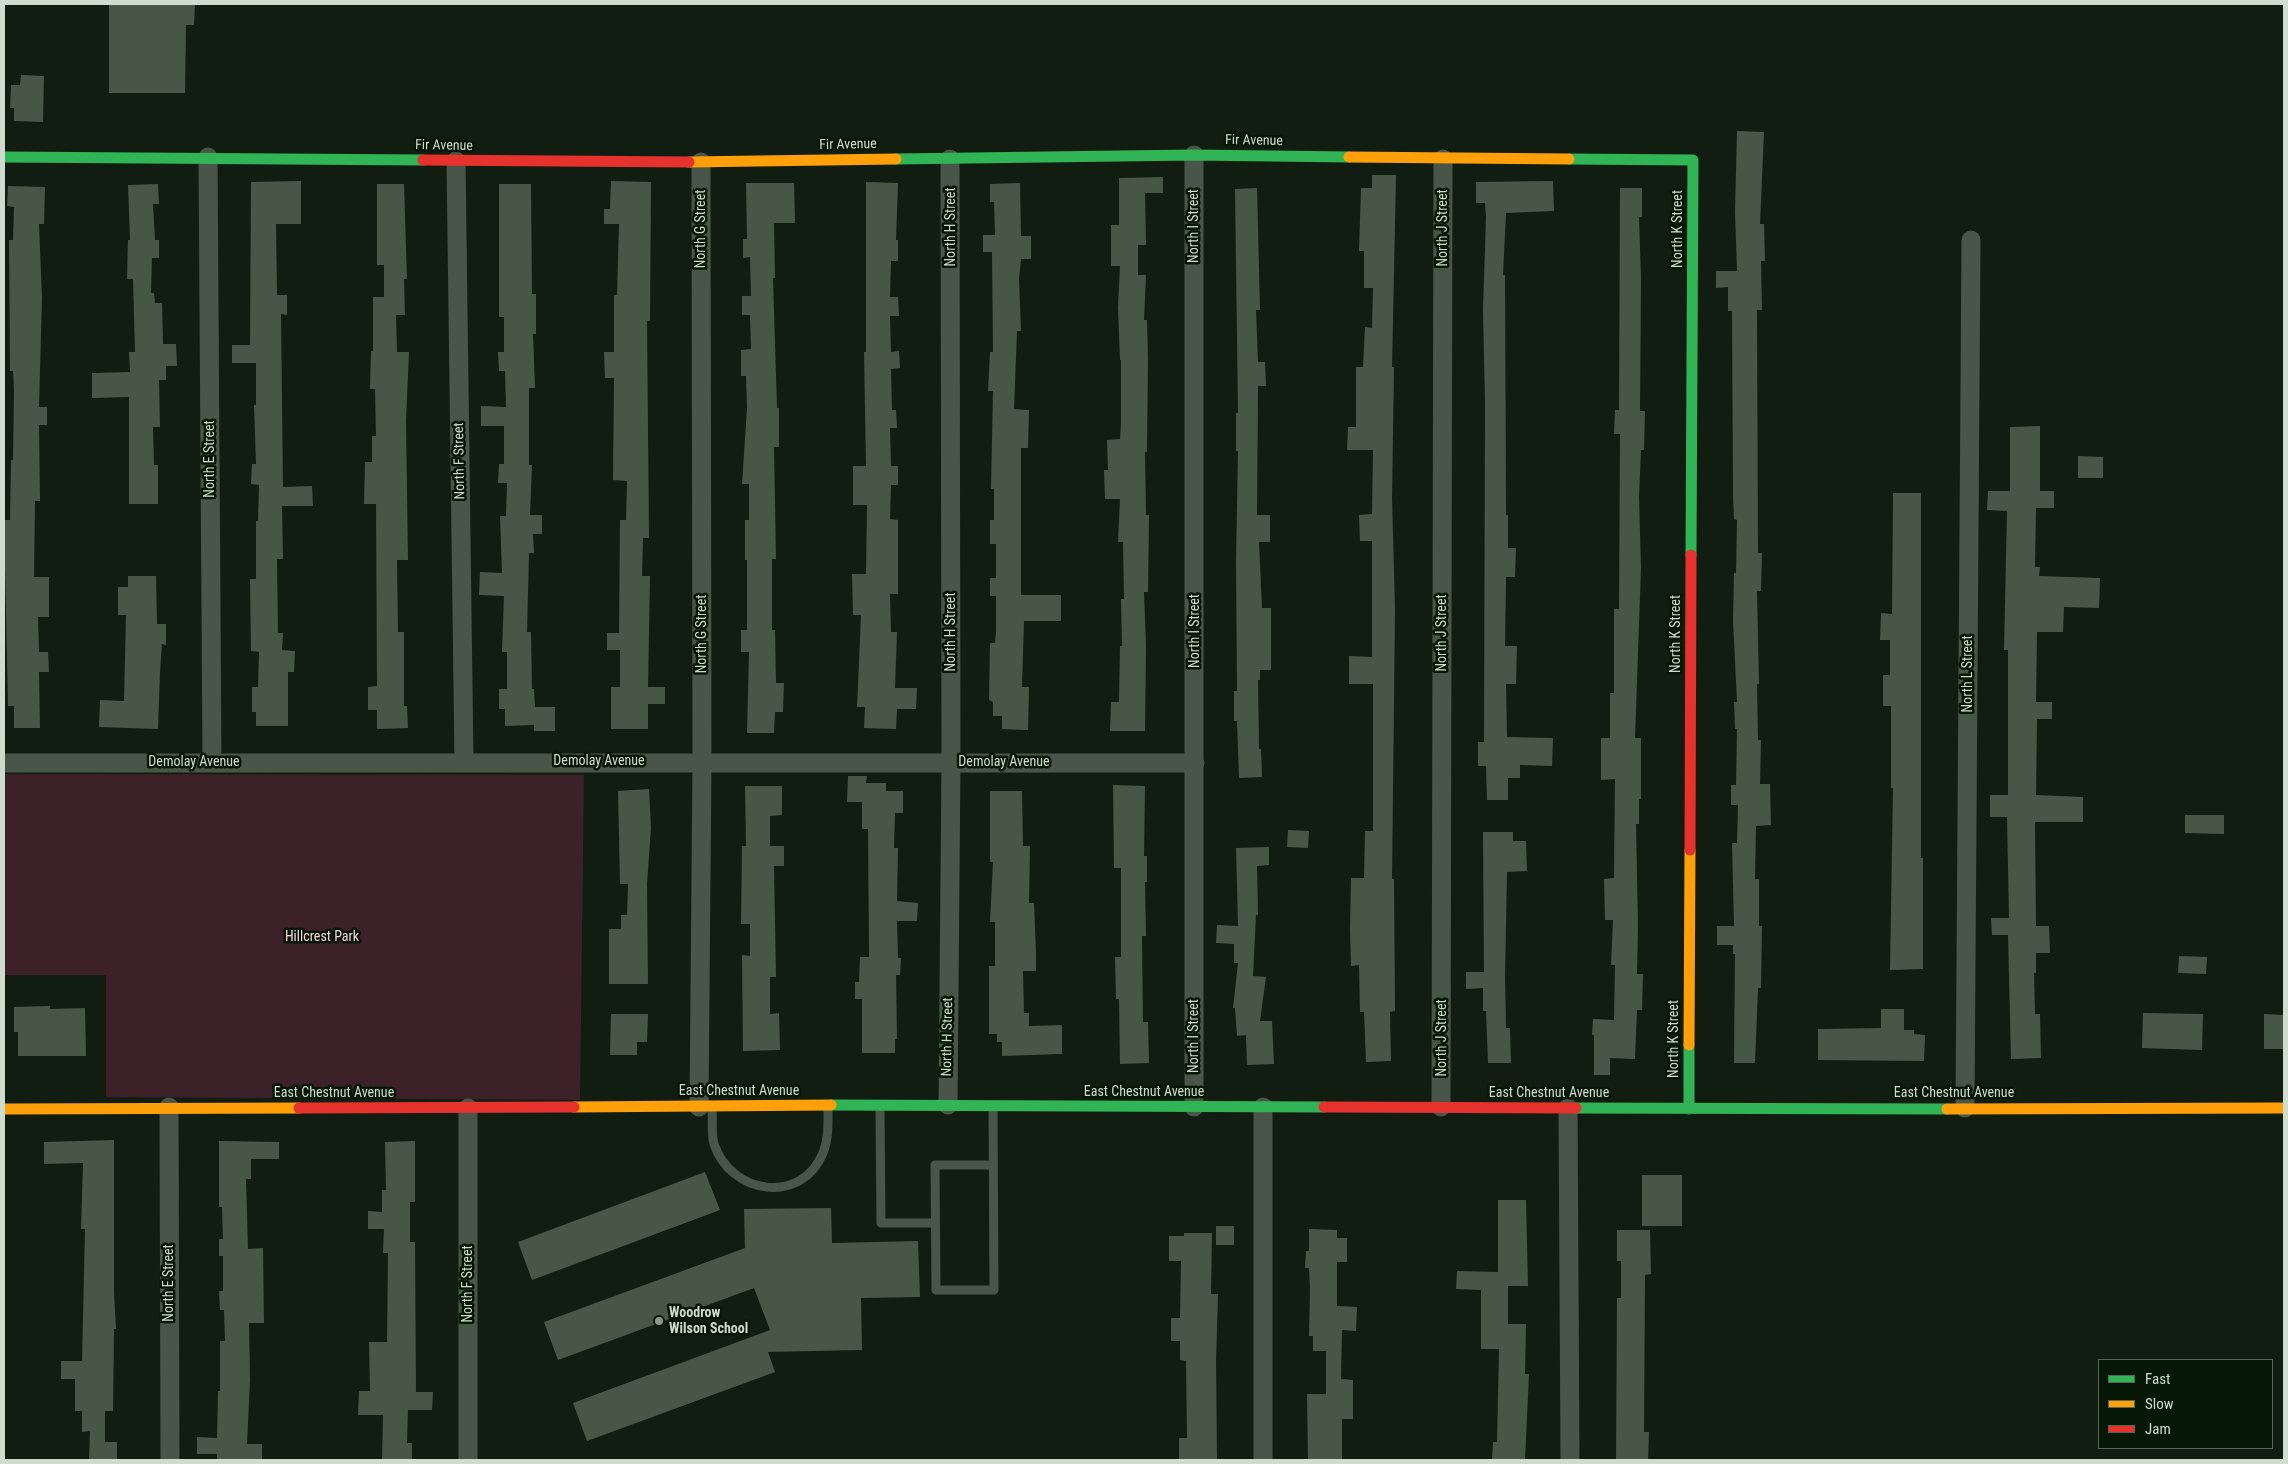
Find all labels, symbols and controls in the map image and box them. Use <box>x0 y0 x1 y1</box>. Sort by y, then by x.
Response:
street label: Fir Avenue <box>1225 132 1283 150</box>
street label: Fir Avenue <box>819 136 877 154</box>
street label: Fir Avenue <box>415 137 473 155</box>
street label: North H Street <box>943 187 959 267</box>
street label: North I Street <box>1186 189 1202 263</box>
street label: North J Street <box>1435 189 1451 267</box>
street label: North G Street <box>693 190 709 268</box>
street label: North K Street <box>1670 190 1686 268</box>
street label: North E Street <box>202 420 218 498</box>
street label: North F Street <box>451 422 469 500</box>
street label: North H Street <box>943 592 959 672</box>
street label: North I Street <box>1187 594 1203 668</box>
street label: North J Street <box>1434 594 1450 672</box>
street label: North G Street <box>694 595 710 673</box>
street label: North K Street <box>1668 595 1684 673</box>
street label: North L Street <box>1960 635 1976 713</box>
street label: Demolay Avenue <box>553 753 645 769</box>
street label: Demolay Avenue <box>148 754 240 770</box>
street label: Demolay Avenue <box>958 754 1050 770</box>
park label: Hillcrest Park <box>285 929 359 945</box>
street label: North H Street <box>939 997 957 1077</box>
street label: North I Street <box>1186 999 1202 1073</box>
street label: North J Street <box>1434 999 1450 1077</box>
street label: North K Street <box>1666 1000 1682 1078</box>
street label: East Chestnut Avenue <box>679 1083 799 1099</box>
street label: East Chestnut Avenue <box>1084 1084 1204 1100</box>
street label: East Chestnut Avenue <box>274 1085 394 1101</box>
street label: East Chestnut Avenue <box>1489 1085 1609 1101</box>
street label: East Chestnut Avenue <box>1894 1085 2014 1101</box>
street label: North E Street <box>161 1244 177 1322</box>
street label: North F Street <box>460 1245 476 1323</box>
place label: Woodrow Wilson School <box>669 1305 748 1338</box>
marker: Woodrow Wilson School <box>653 1315 665 1327</box>
legend <box>2098 1359 2273 1449</box>
text: Fast <box>2145 1370 2170 1388</box>
text: Slow <box>2145 1395 2174 1413</box>
text: Jam <box>2145 1420 2171 1438</box>

